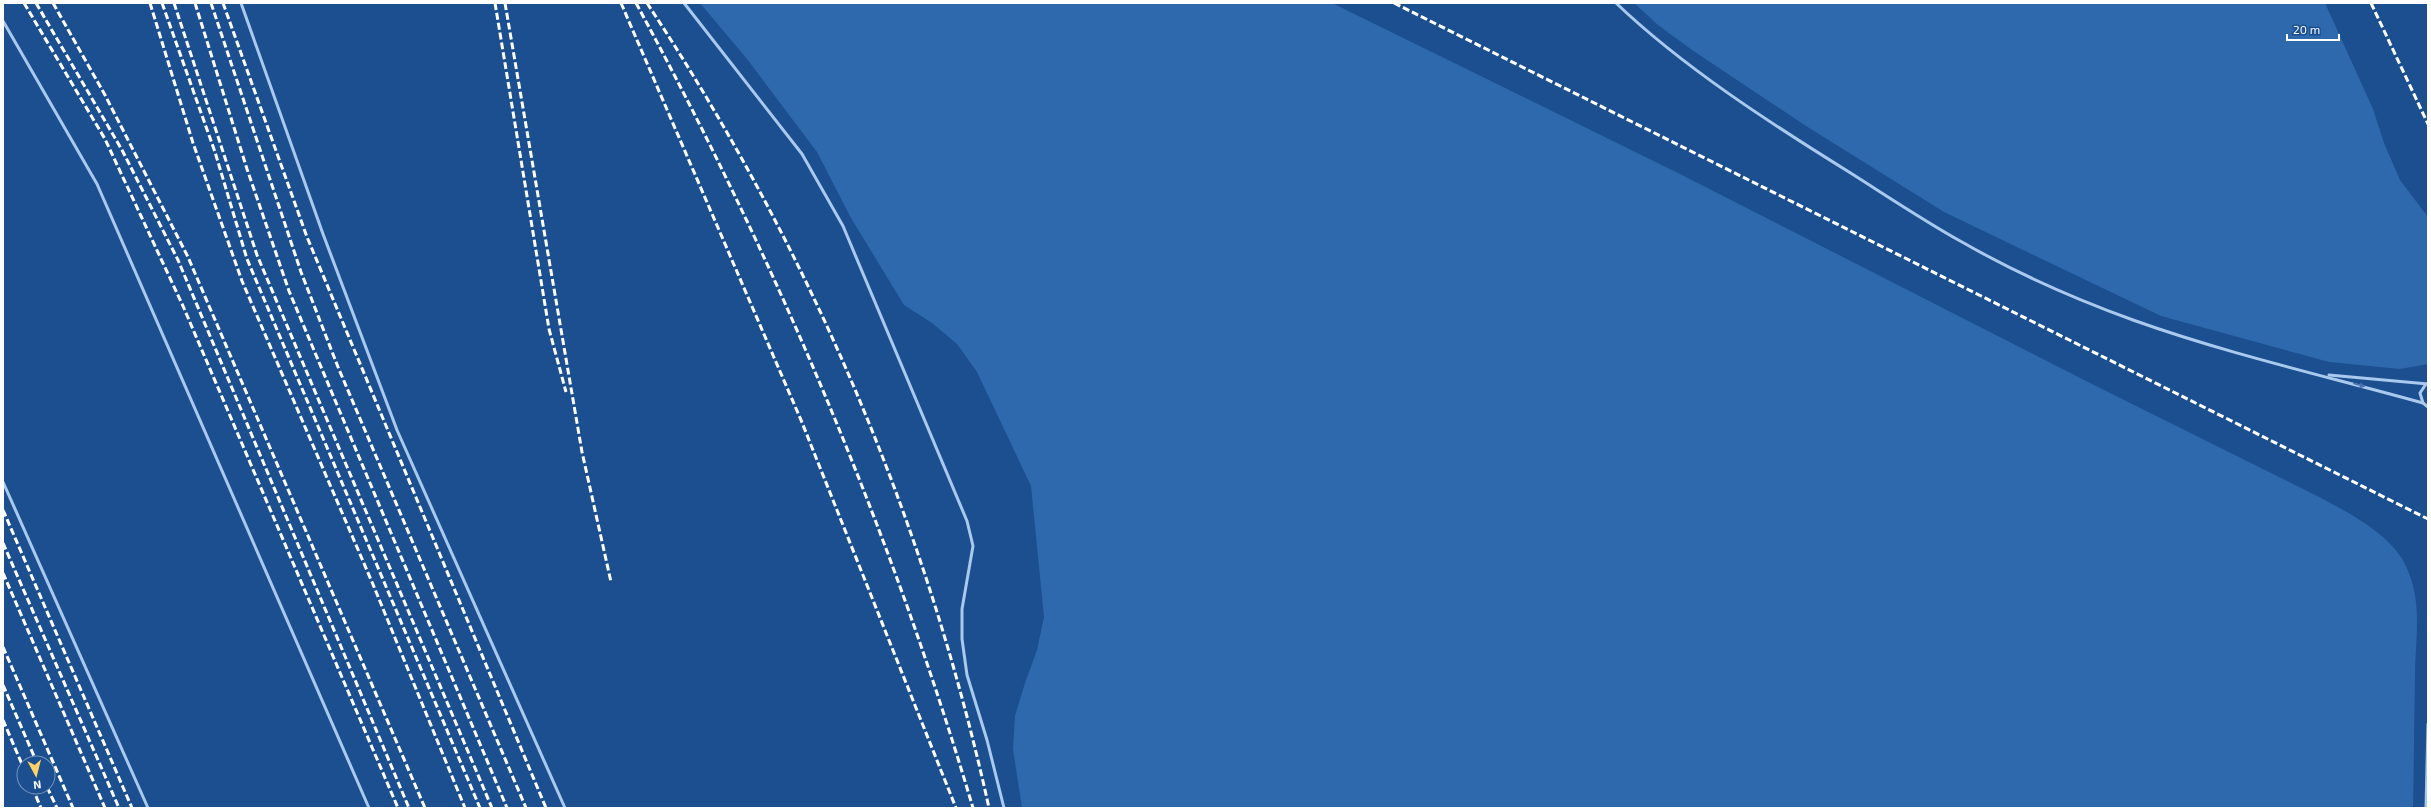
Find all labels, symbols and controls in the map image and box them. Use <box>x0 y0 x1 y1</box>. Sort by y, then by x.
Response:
scale bar <box>2287 16 2339 42</box>
text: 20 m <box>2293 22 2320 36</box>
one-way arrow <box>2353 382 2365 388</box>
north arrow <box>16 755 56 795</box>
text: N <box>32 778 42 792</box>

